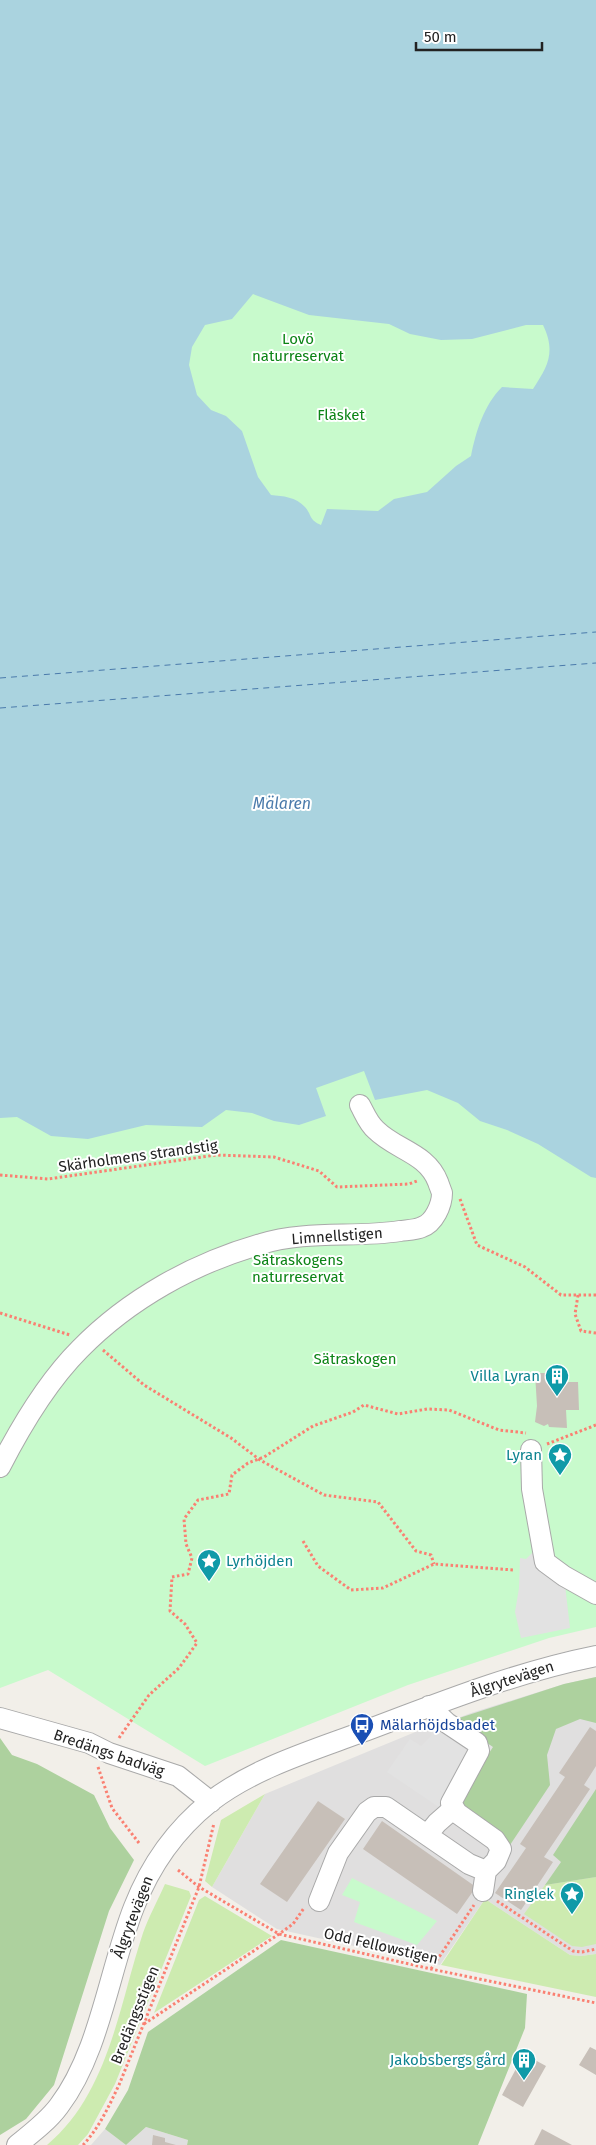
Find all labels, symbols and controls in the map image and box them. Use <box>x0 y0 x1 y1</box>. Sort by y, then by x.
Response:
scale bar <box>416 20 542 52</box>
text: 50 m <box>424 28 457 46</box>
park label: Lovö naturreservat <box>252 330 345 365</box>
park label: Fläsket <box>317 406 365 424</box>
water label: Mälaren <box>253 794 311 813</box>
street label: Skärholmens strandstig <box>57 1136 219 1176</box>
street label: Limnellstigen <box>291 1224 383 1248</box>
park label: Sätraskogens naturreservat <box>252 1251 345 1286</box>
park label: Sätraskogen <box>314 1350 396 1368</box>
building icon: Villa Lyran <box>544 1363 570 1397</box>
place label: Villa Lyran <box>471 1367 540 1385</box>
place icon: Lyran <box>547 1442 573 1476</box>
place label: Lyran <box>506 1446 542 1464</box>
place icon: Lyrhöjden <box>196 1548 222 1582</box>
place label: Lyrhöjden <box>226 1552 293 1570</box>
street label: Ålgrytevägen <box>468 1657 556 1701</box>
bus stop icon: Mälarhöjdsbadet <box>349 1712 375 1746</box>
place label: Mälarhöjdsbadet <box>380 1716 496 1734</box>
street label: Bredängs badväg <box>51 1726 167 1780</box>
street label: Ålgrytevägen <box>109 1873 157 1961</box>
place icon: Ringlek <box>559 1881 585 1915</box>
place label: Ringlek <box>504 1885 554 1903</box>
street label: Odd Fellowstigen <box>322 1924 440 1968</box>
street label: Bredängsstigen <box>107 1963 163 2067</box>
building icon: Jakobsbergs gård <box>511 2047 537 2081</box>
place label: Jakobsbergs gård <box>390 2051 506 2069</box>

